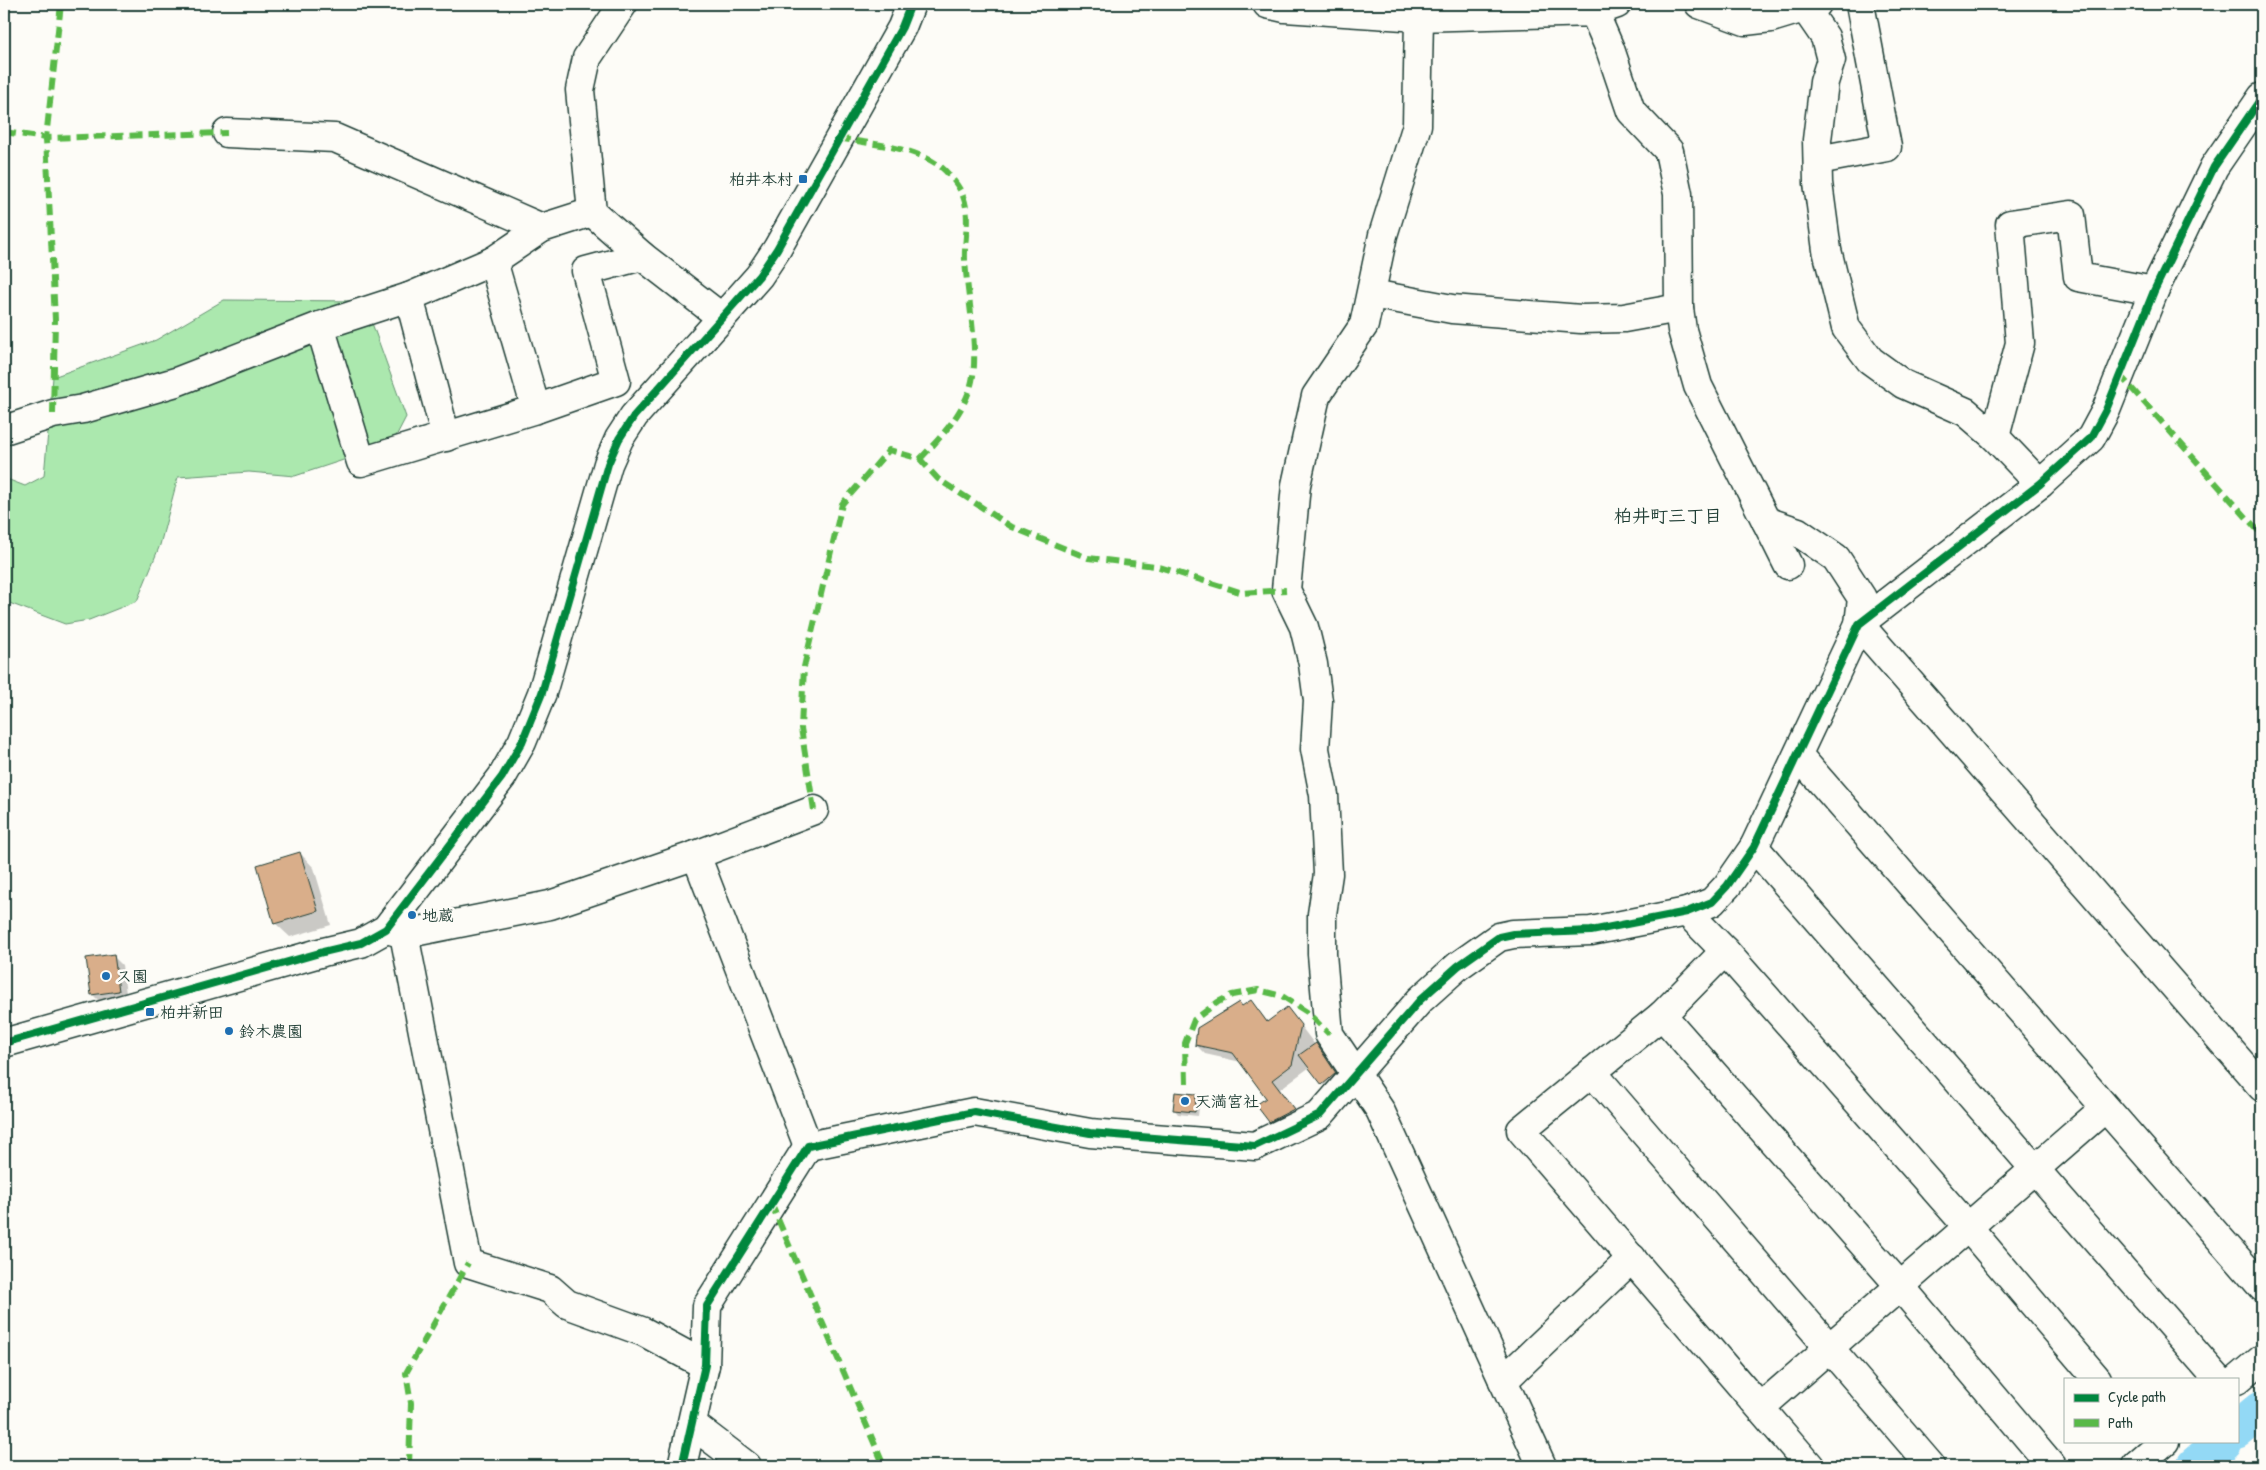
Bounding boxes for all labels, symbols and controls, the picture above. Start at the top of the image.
place label: 柏井本村 [729,168,793,190]
marker: 柏井本村 [797,173,809,185]
district label: 柏井町三丁目 [1614,503,1722,528]
place label: 地蔵 [422,904,454,926]
marker: 地蔵 [406,909,418,921]
place label: ス園 [116,965,148,987]
marker: ス園 [100,970,112,982]
place label: 柏井新田 [160,1001,224,1023]
marker: 柏井新田 [144,1006,156,1018]
place label: 鈴木農園 [239,1020,303,1042]
marker: 鈴木農園 [223,1025,235,1037]
place label: 天満宮社 [1195,1090,1259,1112]
marker: 天満宮社 [1179,1095,1191,1107]
legend [2064,1378,2238,1442]
text: Cycle path [2108,1386,2166,1407]
text: Path [2108,1412,2133,1433]

